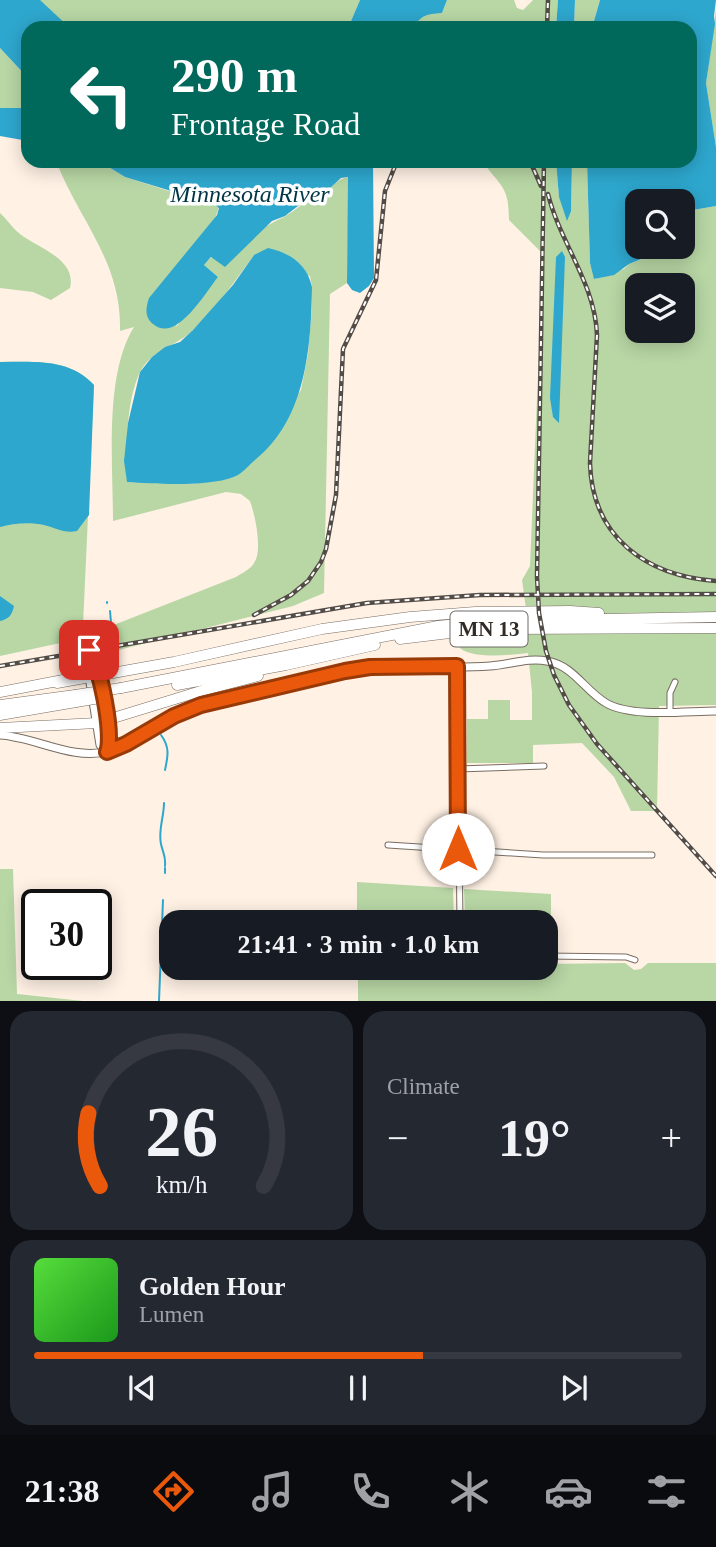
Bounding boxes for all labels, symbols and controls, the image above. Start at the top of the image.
text: 290 m [171,48,298,103]
icon: left [56,49,147,140]
text: Frontage Road [171,106,360,142]
water label: Minnesota River [169,181,330,207]
map controls [625,189,695,343]
button: search [625,189,695,259]
button: layers [625,273,695,343]
road number: MN 13 [450,612,528,646]
pin [59,620,119,680]
icon: arrive [70,631,108,669]
position arrow [421,812,495,886]
speed limit sign: 30 [21,889,112,980]
text: 21:41 · 3 min · 1.0 km [238,930,479,959]
text: Climate [387,1074,460,1099]
text: 26 [145,1092,218,1173]
text: 19° [498,1110,571,1167]
text: − [387,1117,408,1159]
text: + [661,1117,682,1159]
text: km/h [156,1171,208,1198]
text: Golden Hour [139,1272,286,1301]
text: Lumen [139,1302,204,1327]
icon: previous [123,1369,161,1407]
icon: pause [339,1369,377,1407]
icon: next [555,1369,593,1407]
icon: directions [149,1467,198,1516]
icon: music [248,1467,297,1516]
icon: phone [346,1467,395,1516]
icon: climate [445,1467,494,1516]
icon: car [544,1467,593,1516]
icon: filters [642,1467,691,1516]
text: 21:38 [25,1473,99,1509]

